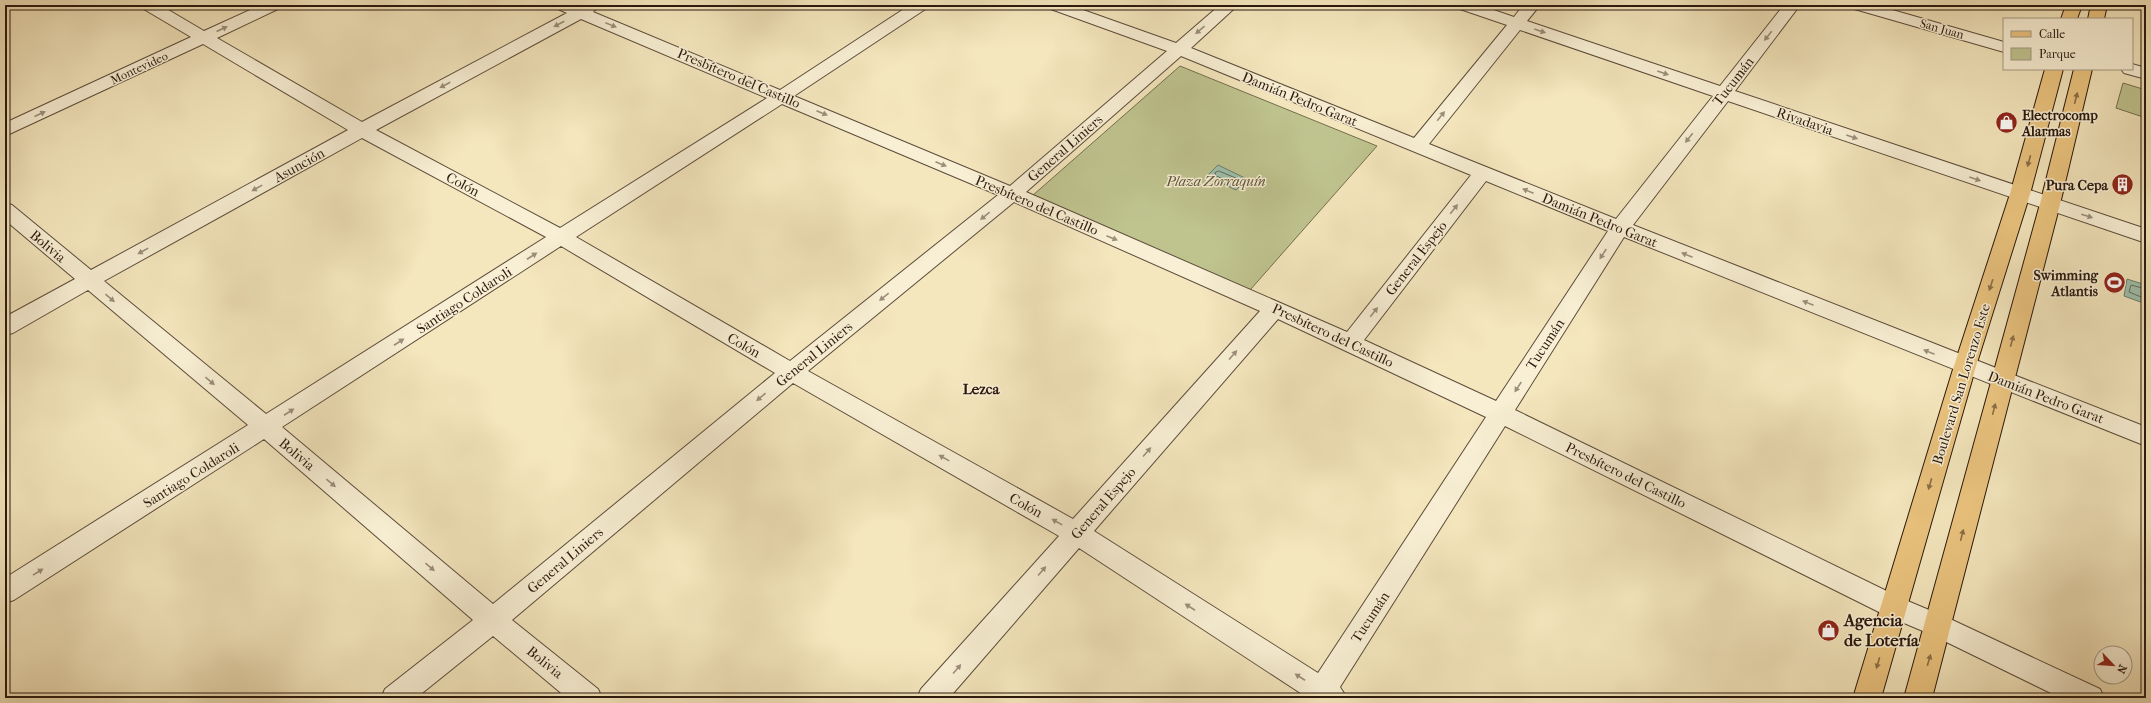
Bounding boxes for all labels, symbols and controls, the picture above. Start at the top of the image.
street label: San Juan [1918,16,1966,42]
legend [2003,18,2133,70]
one-way arrow [553,20,565,27]
one-way arrow [606,23,618,29]
one-way arrow [216,26,227,32]
one-way arrow [1195,26,1206,35]
text: Calle [2039,27,2065,41]
one-way arrow [1534,28,1546,34]
one-way arrow [1764,30,1773,41]
street label: Presbítero del Castillo [675,45,803,112]
text: Parque [2039,47,2076,61]
street label: Montevideo [108,49,170,87]
street label: Tucumán [1709,53,1758,109]
street label: Damián Pedro Garat [1240,69,1360,130]
one-way arrow [1657,70,1669,76]
one-way arrow [439,82,450,89]
one-way arrow [2073,92,2079,104]
street label: Rivadavia [1774,104,1836,139]
place label: Electrocomp Alarmas [2021,107,2098,140]
one-way arrow [816,110,827,116]
one-way arrow [1437,110,1446,121]
shop icon: Electrocomp Alarmas [1994,110,2020,136]
one-way arrow [35,111,46,117]
street label: General Liniers [1024,111,1106,186]
one-way arrow [1685,133,1693,144]
one-way arrow [1847,134,1859,140]
street label: Asunción [270,145,328,187]
one-way arrow [2026,155,2032,167]
one-way arrow [936,161,947,167]
street label: Colón [443,169,482,200]
street label: Presbítero del Castillo [973,172,1101,239]
building icon: Pura Cepa [2110,172,2136,198]
park label: Plaza Zorraquín [1165,173,1266,190]
one-way arrow [1970,176,1982,182]
place label: Pura Cepa [2046,177,2109,194]
one-way arrow [251,185,263,192]
one-way arrow [1522,188,1533,194]
street label: Damián Pedro Garat [1540,190,1660,251]
one-way arrow [1449,204,1458,215]
one-way arrow [980,211,991,220]
one-way arrow [2081,214,2093,220]
street label: General Espejo [1382,218,1451,299]
street label: Bolivia [26,227,69,267]
one-way arrow [1107,235,1119,241]
one-way arrow [137,248,149,254]
one-way arrow [1599,249,1607,259]
one-way arrow [1681,252,1693,258]
one-way arrow [526,253,538,260]
street label: Santiago Coldaroli [414,263,515,338]
place label: Swimming Atlantis [2033,267,2099,300]
sports icon: Swimming Atlantis [2101,270,2127,296]
one-way arrow [1988,279,1994,291]
one-way arrow [879,293,890,302]
one-way arrow [104,294,115,303]
street label: Presbítero del Castillo [1269,300,1396,371]
one-way arrow [1802,300,1814,306]
street label: Boulevard San Lorenzo Este [1929,301,1994,467]
one-way arrow [1369,307,1378,318]
street label: Tucumán [1523,316,1568,373]
street label: General Liniers [772,318,856,391]
street label: Colón [724,329,763,362]
one-way arrow [2009,335,2015,347]
one-way arrow [393,338,405,345]
one-way arrow [1922,348,1934,354]
one-way arrow [1228,350,1238,360]
street label: Damián Pedro Garat [1985,367,2106,427]
one-way arrow [204,377,215,386]
district label: Lezca [963,380,1000,398]
one-way arrow [1514,382,1522,392]
one-way arrow [756,393,767,402]
one-way arrow [1991,403,1997,415]
one-way arrow [284,408,295,416]
street label: Bolivia [275,435,318,475]
street label: Santiago Coldaroli [140,439,242,512]
street label: Presbítero del Castillo [1563,439,1689,512]
one-way arrow [1142,448,1151,457]
one-way arrow [938,455,950,462]
street label: General Espejo [1067,464,1139,543]
one-way arrow [326,478,336,487]
one-way arrow [1927,478,1933,490]
street label: Colón [1006,489,1045,521]
one-way arrow [1051,519,1063,526]
street label: General Liniers [524,524,607,597]
one-way arrow [1959,528,1965,540]
one-way arrow [425,562,435,571]
one-way arrow [1038,566,1047,576]
one-way arrow [32,568,44,575]
street label: Tucumán [1348,589,1393,646]
one-way arrow [1185,603,1196,611]
place label: Agencia de Lotería [1843,610,1920,650]
shop icon: Agencia de Lotería [1815,617,1841,643]
street label: Bolivia [523,643,567,682]
north arrow [2093,645,2133,685]
one-way arrow [1926,654,1932,666]
one-way arrow [1875,657,1881,669]
text: N [2114,662,2129,676]
one-way arrow [952,663,961,674]
one-way arrow [1295,673,1305,681]

